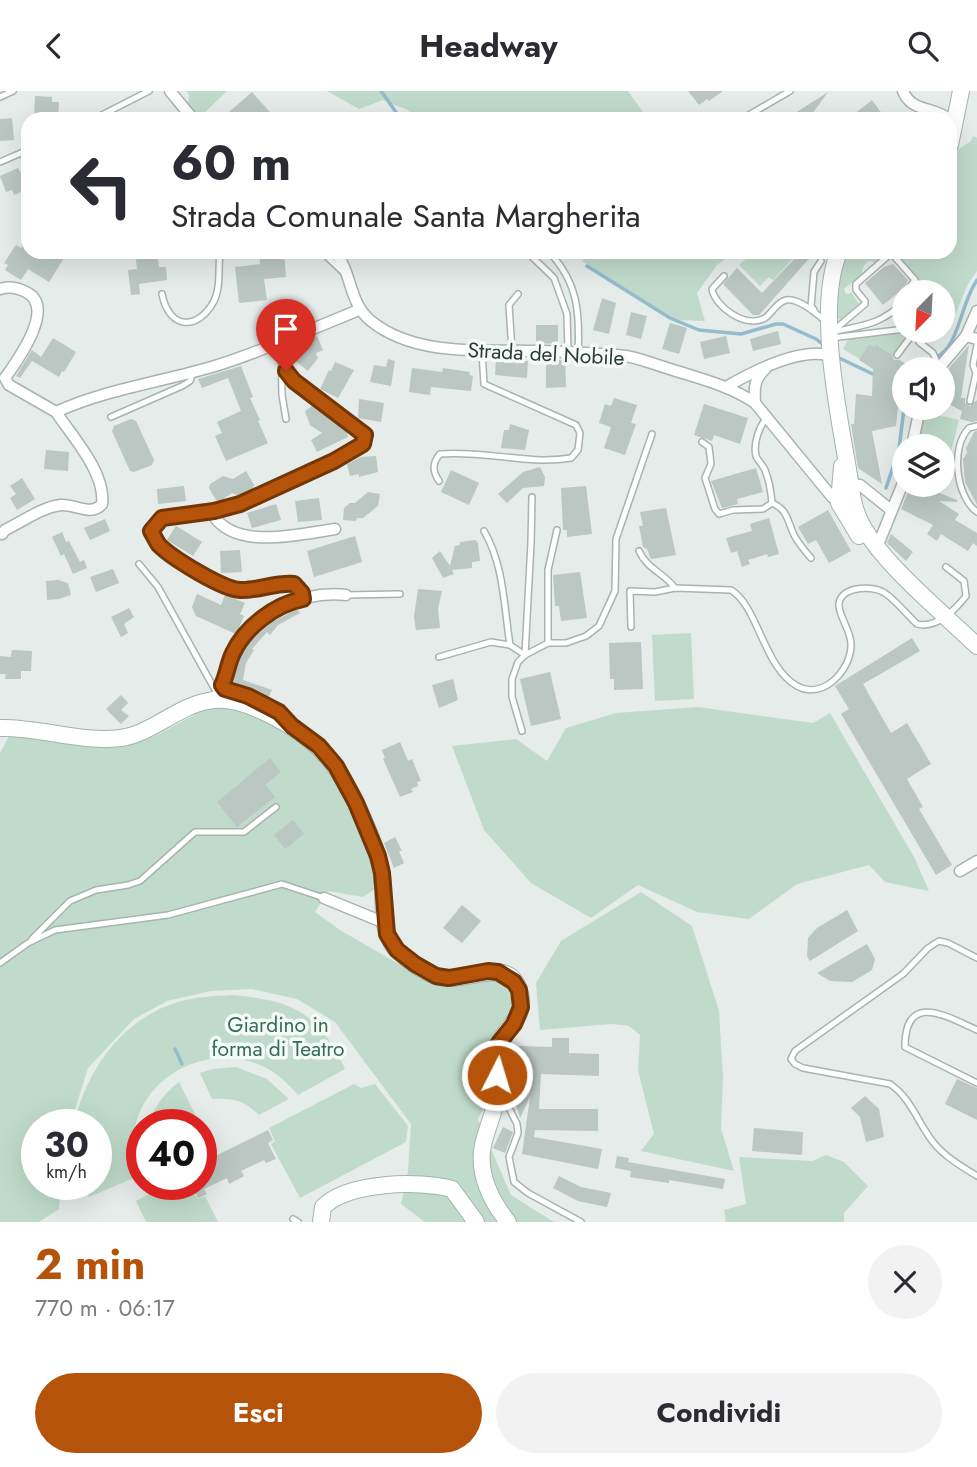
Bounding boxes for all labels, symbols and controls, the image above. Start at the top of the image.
text: Headway [419,23,558,69]
icon: back [35,27,73,65]
icon: search [904,27,942,65]
text: 60 m [171,128,291,198]
icon: left [56,140,147,231]
text: Strada Comunale Santa Margherita [171,193,641,239]
north arrow [892,280,956,343]
map controls [892,280,955,497]
pin [256,299,316,371]
icon: arrive [267,310,305,348]
street label: Strada del Nobile [467,335,625,373]
button: sound [892,357,955,420]
button: layers [892,434,955,497]
park label: Giardino in forma di Teatro [211,1010,345,1064]
position arrow [460,1038,534,1112]
speed limit sign: 40 [126,1109,217,1200]
text: 30 [44,1120,89,1170]
text: km/h [46,1159,87,1185]
text: 2 min [35,1234,145,1295]
button: close [868,1245,942,1319]
text: 770 m · 06:17 [35,1291,175,1325]
button: Esci [35,1373,482,1453]
button: Condividi [496,1373,942,1453]

